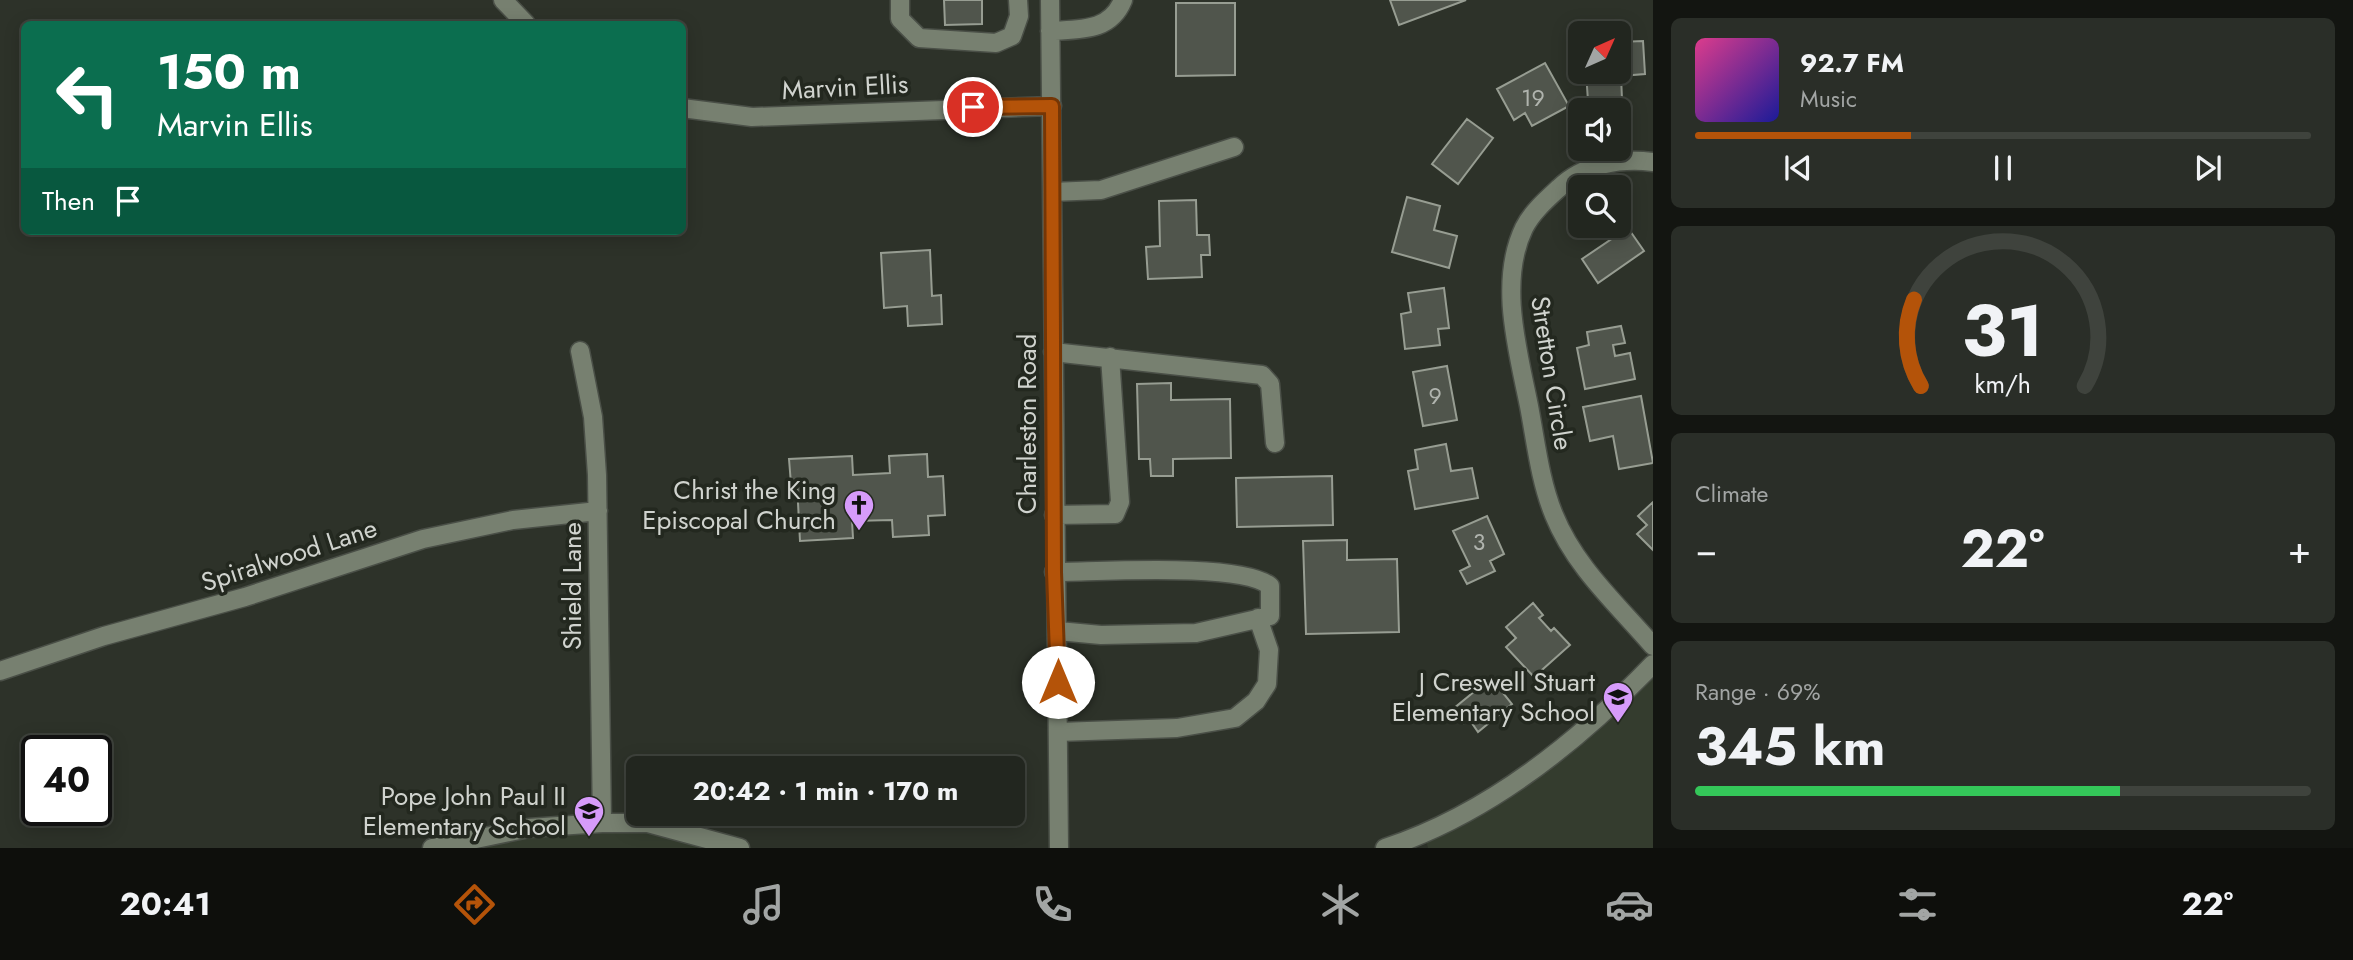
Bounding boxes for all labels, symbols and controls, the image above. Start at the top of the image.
north arrow [1568,21,1631,84]
map controls [1568,21,1631,238]
text: 150 m [157,37,301,107]
text: 92.7 FM [1800,44,1904,82]
icon: left [42,49,133,140]
street label: Marvin Ellis [781,65,909,109]
pin [943,77,1003,137]
house number: 19 [1521,81,1545,115]
text: Music [1800,82,1857,116]
icon: arrive [954,88,992,126]
button: sound [1568,98,1631,161]
text: Marvin Ellis [157,102,313,148]
icon: previous [1779,149,1817,187]
icon: pause [1984,149,2022,187]
icon: next [2189,149,2227,187]
button: search [1568,175,1631,238]
text: Then [42,182,95,220]
icon: arrive [109,182,147,220]
text: 31 [1962,279,2044,384]
street label: Stretton Circle [1521,293,1583,453]
street label: Charleston Road [1008,334,1046,514]
text: km/h [1975,366,2031,402]
house number: 9 [1428,379,1442,413]
place label: Christ the King Episcopal Church [642,471,836,539]
text: Climate [1695,477,1768,511]
church icon: Christ the King Episcopal Church [842,488,876,532]
street label: Spiralwood Lane [196,509,382,601]
text: 22° [1961,511,2044,587]
street label: Shield Lane [553,522,591,650]
text: − [1695,522,1717,577]
text: + [2288,522,2311,577]
house number: 3 [1473,525,1485,559]
position arrow [1021,645,1095,719]
place label: J Creswell Stuart Elementary School [1392,663,1596,731]
text: Range · 69% [1695,675,1820,709]
school or university icon: J Creswell Stuart Elementary School [1601,680,1635,724]
text: 345 km [1695,709,1885,785]
speed limit sign: 40 [21,735,112,826]
text: 20:42 · 1 min · 170 m [693,772,958,810]
place label: Pope John Paul II Elementary School [363,777,566,845]
school or university icon: Pope John Paul II Elementary School [572,794,606,838]
icon: directions [450,880,499,929]
icon: music [739,880,788,929]
icon: phone [1028,880,1077,929]
icon: climate [1316,880,1365,929]
icon: car [1605,880,1654,929]
icon: filters [1893,880,1942,929]
text: 20:41 [120,881,211,927]
text: 22° [2182,881,2233,927]

